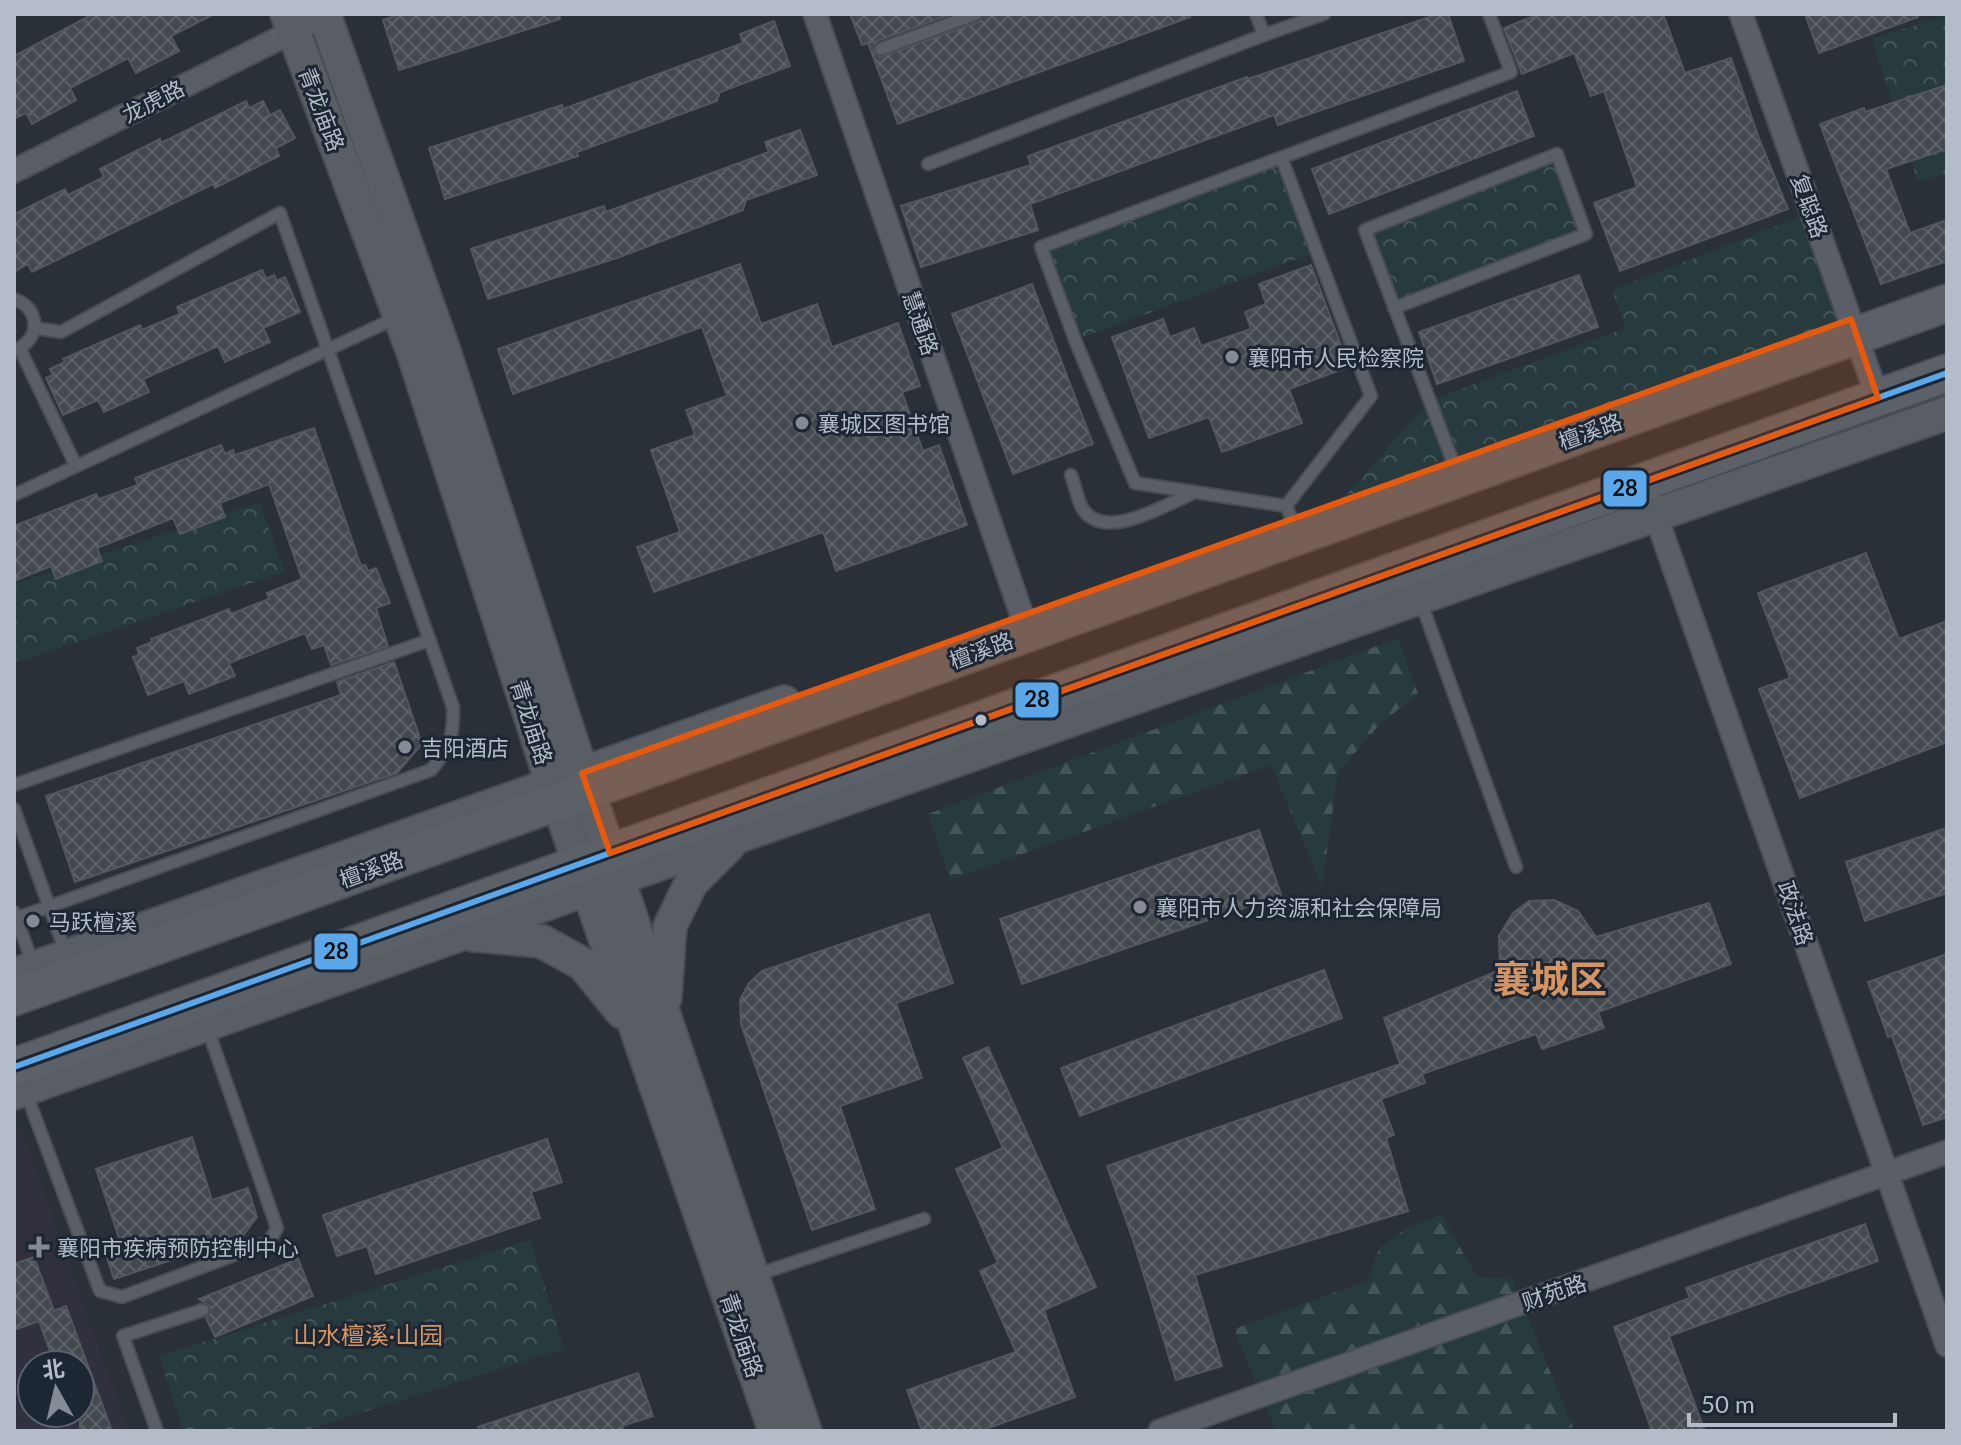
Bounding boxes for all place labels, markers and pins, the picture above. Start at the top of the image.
place label: 襄阳市人民检察院 [1248,344,1424,371]
marker: 襄阳市人民检察院 [1223,348,1241,366]
place label: 襄城区图书馆 [818,410,950,437]
marker: 襄城区图书馆 [793,414,811,432]
unlabelled marker [973,712,989,728]
place label: 吉阳酒店 [421,734,509,761]
marker: 吉阳酒店 [396,738,414,756]
place label: 襄阳市人力资源和社会保障局 [1156,894,1442,921]
marker: 襄阳市人力资源和社会保障局 [1131,898,1149,916]
place label: 马跃檀溪 [49,908,137,935]
marker: 马跃檀溪 [24,912,42,930]
place label: 襄阳市疾病预防控制中心 [57,1234,299,1261]
marker: 襄阳市疾病预防控制中心 [28,1236,50,1258]

